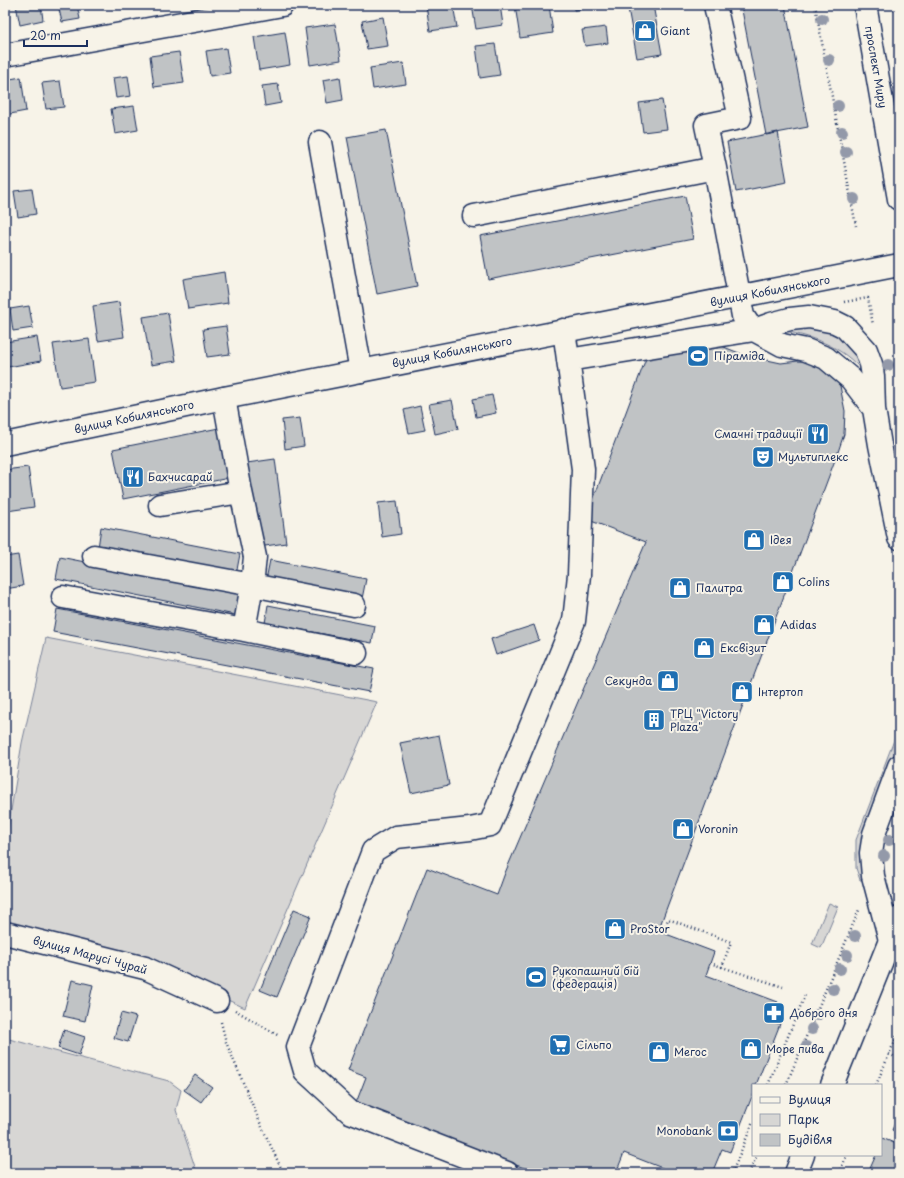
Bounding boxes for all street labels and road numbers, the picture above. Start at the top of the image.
street label: проспект Миру [861,24,892,109]
street label: вулиця Кобилянського [708,271,831,310]
street label: вулиця Кобилянського [390,332,513,371]
street label: вулиця Кобилянського [72,396,195,438]
street label: вулиця Марусі Чурай [31,931,149,978]

